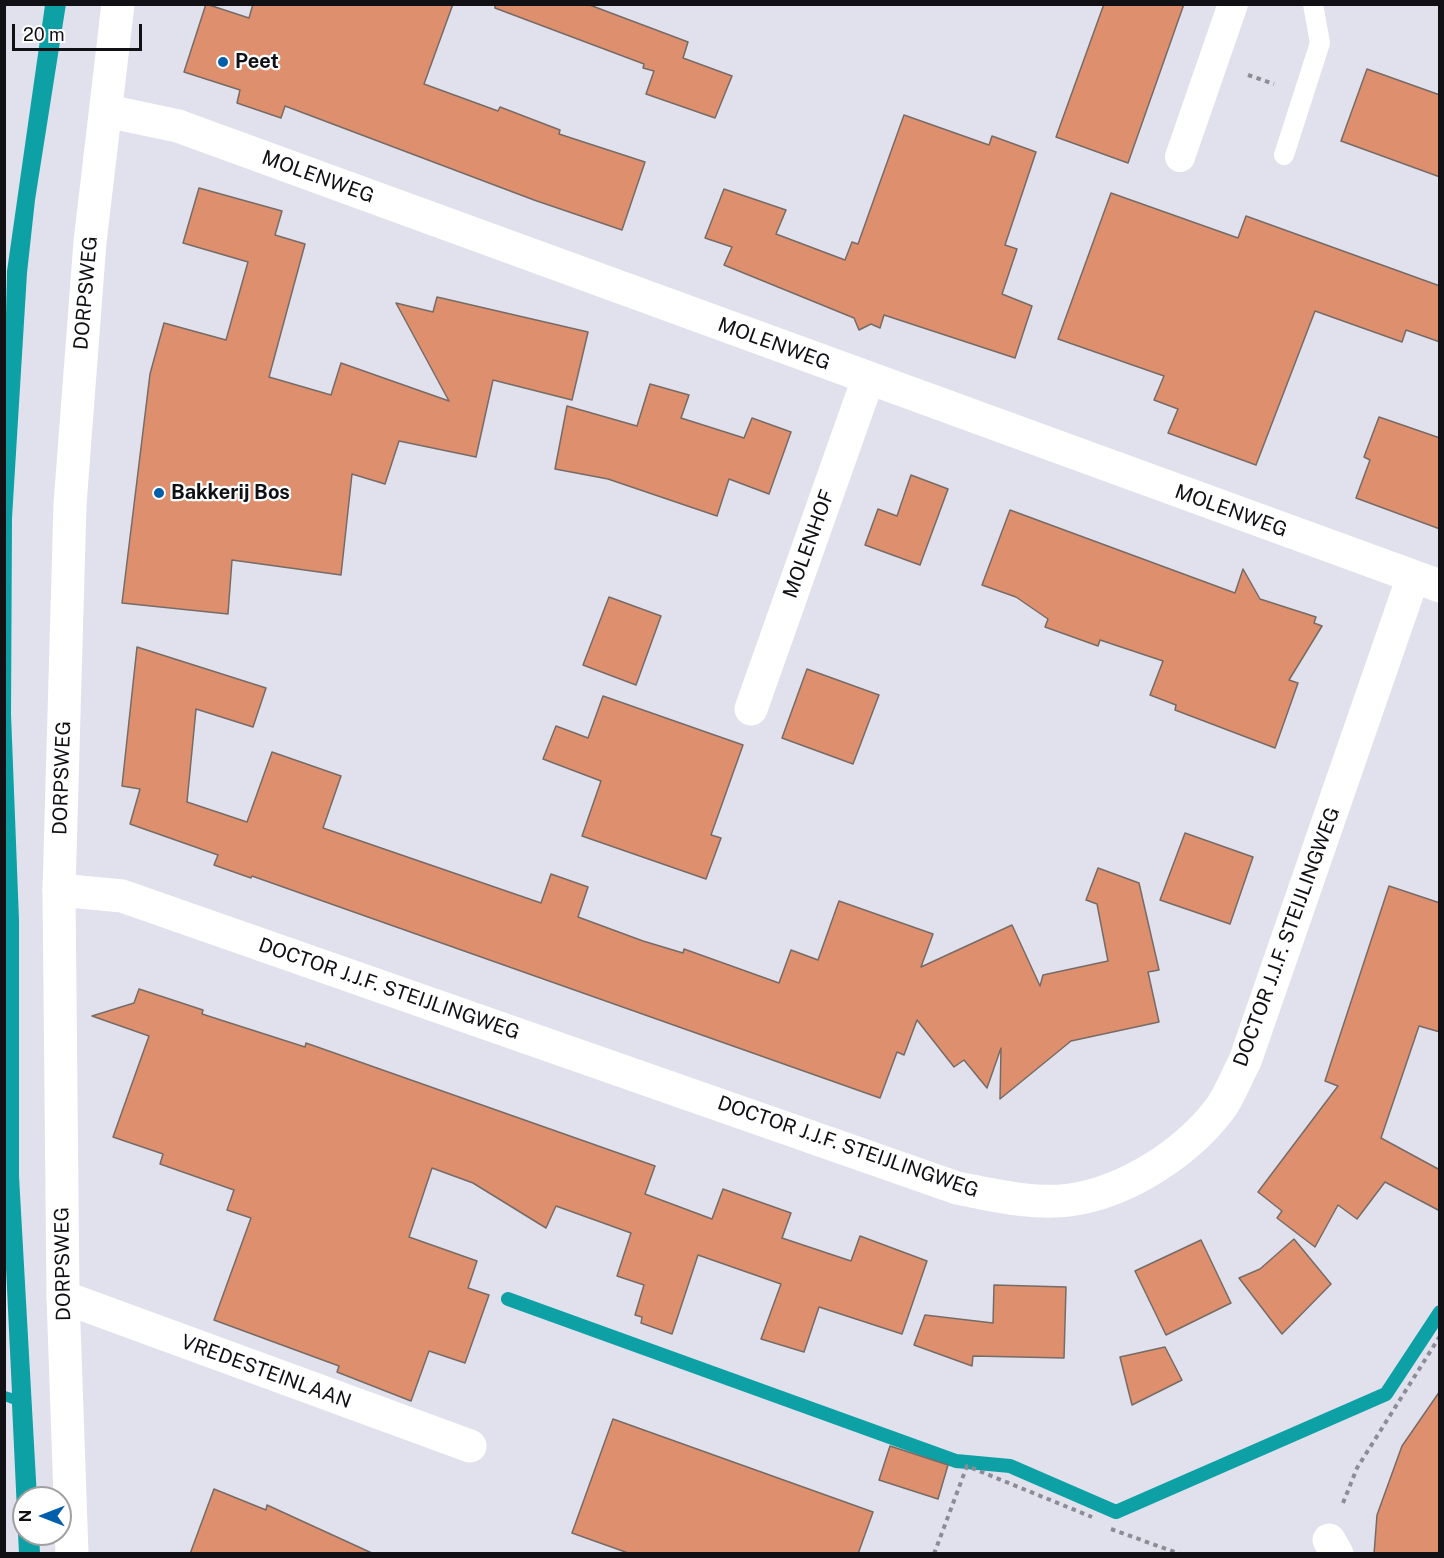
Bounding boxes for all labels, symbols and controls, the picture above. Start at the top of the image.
scale bar [15,12,146,50]
text: 20 m [23,24,65,45]
place label: Peet [235,50,279,74]
marker: Peet [216,55,230,69]
street label: MOLENWEG [259,146,377,208]
street label: DORPSWEG [69,235,103,351]
street label: MOLENWEG [715,313,833,375]
street label: MOLENWEG [1172,480,1290,542]
place label: Bakkerij Bos [171,481,290,505]
marker: Bakkerij Bos [152,486,166,500]
street label: MOLENHOF [778,487,840,601]
street label: DORPSWEG [48,721,76,835]
street label: DOCTOR J.J.F. STEIJLINGWEG [1229,804,1345,1070]
street label: DOCTOR J.J.F. STEIJLINGWEG [255,933,523,1045]
street label: DOCTOR J.J.F. STEIJLINGWEG [714,1091,982,1203]
street label: DORPSWEG [50,1207,76,1321]
street label: VREDESTEINLAAN [178,1330,354,1414]
north arrow [12,1486,72,1546]
text: N [16,1510,35,1522]

